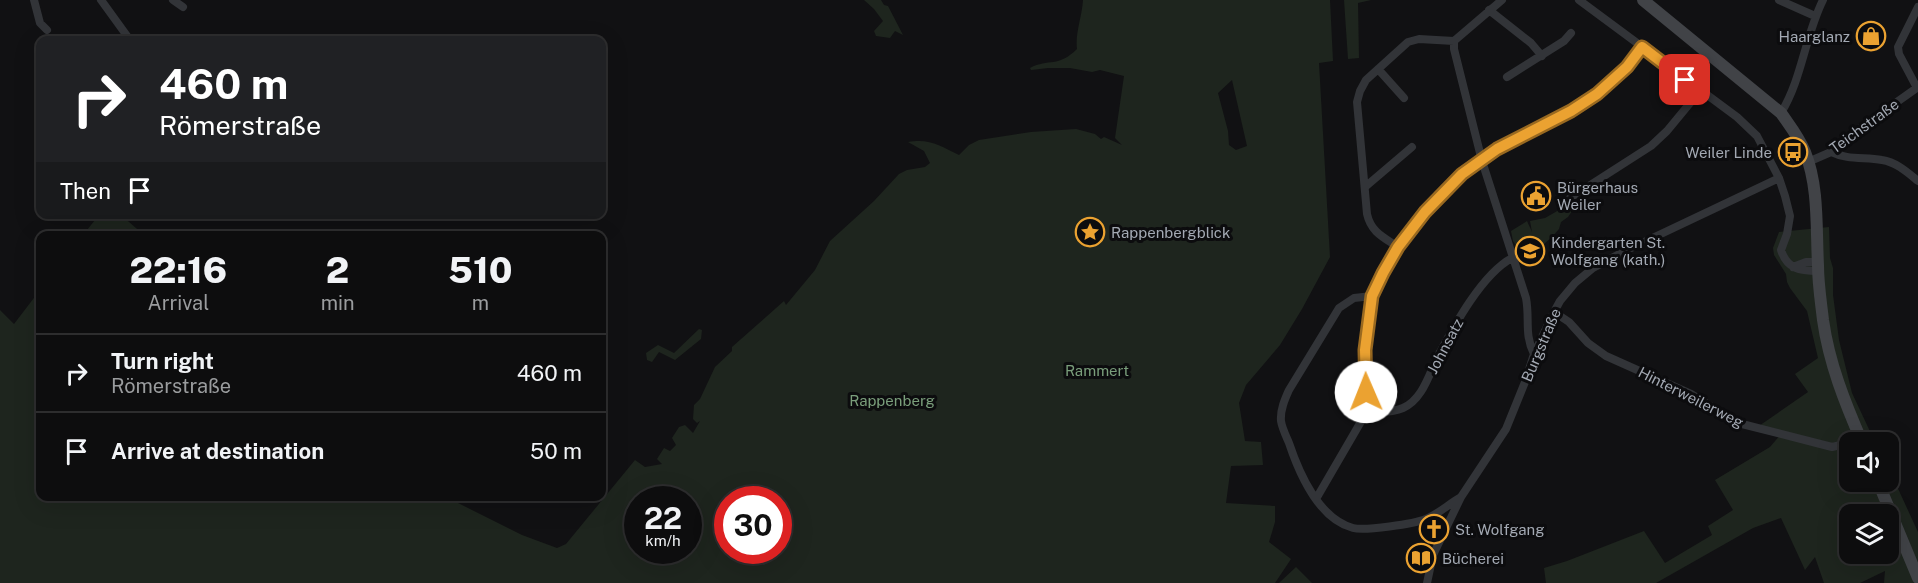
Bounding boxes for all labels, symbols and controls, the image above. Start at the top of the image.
shop icon: Haarglanz [1855,20,1887,52]
place label: Haarglanz [1778,28,1850,45]
pin [1659,54,1710,105]
text: 460 m [159,59,288,108]
icon: right [60,60,138,138]
icon: arrive [1668,63,1701,96]
street label: Teichstraße [1826,95,1902,157]
text: Römerstraße [159,109,321,141]
bus stop icon: Weiler Linde [1777,136,1809,168]
place label: Weiler Linde [1685,144,1772,161]
icon: arrive [123,174,156,207]
text: Then [60,178,111,204]
place label: Bürgerhaus Weiler [1557,179,1638,213]
public building icon: Bürgerhaus Weiler [1520,180,1552,212]
place icon: Rappenbergblick [1074,216,1106,248]
place label: Rappenbergblick [1111,224,1230,241]
place label: Kindergarten St. Wolfgang (kath.) [1551,234,1665,268]
school or university icon: Kindergarten St. Wolfgang (kath.) [1514,235,1546,267]
text: 22:16 [130,249,227,291]
text: 2 [326,249,349,291]
text: 510 [448,249,512,291]
text: Arrival [147,291,209,315]
text: min [321,291,355,315]
text: m [472,291,489,315]
street label: Burgstraße [1518,306,1564,384]
street label: Johnsatz [1423,315,1467,377]
text: Turn right [111,348,214,374]
icon: right [60,357,93,390]
text: 460 m [517,360,582,386]
position arrow [1334,360,1398,424]
park label: Rammert [1065,362,1129,379]
street label: Hinterweilerweg [1636,363,1746,431]
text: Römerstraße [111,374,231,398]
park label: Rappenberg [849,392,935,409]
map controls [1839,432,1899,564]
button: sound [1839,432,1899,492]
icon: arrive [60,435,93,468]
text: Arrive at destination [111,438,324,464]
text: 50 m [530,438,582,464]
speed limit sign: 30 [714,486,792,564]
text: 22 [644,500,682,536]
button: layers [1839,504,1899,564]
church icon: St. Wolfgang [1418,513,1450,545]
place label: St. Wolfgang [1455,521,1545,538]
text: km/h [645,532,681,549]
library icon: Bücherei [1405,542,1437,574]
place label: Bücherei [1442,550,1504,567]

